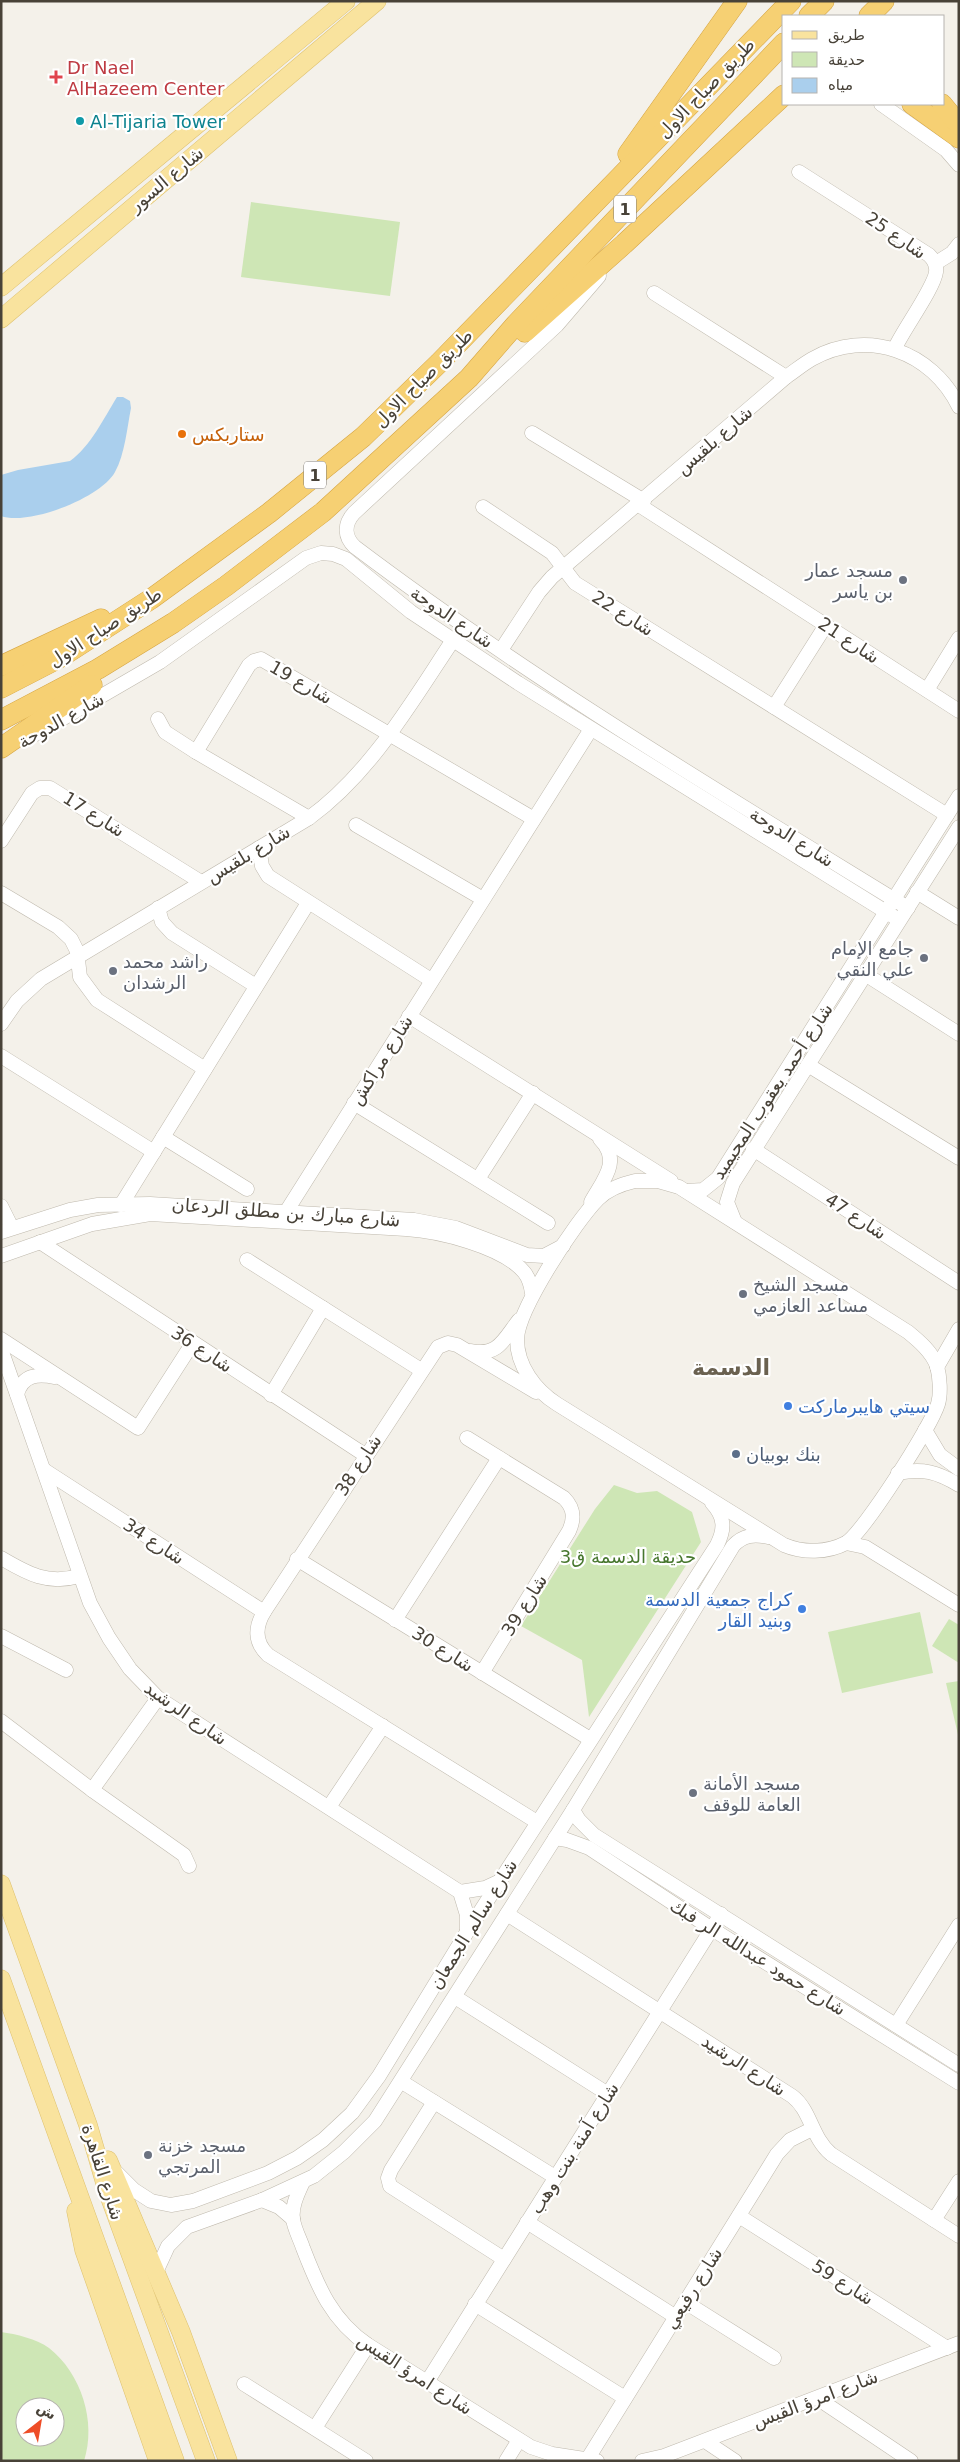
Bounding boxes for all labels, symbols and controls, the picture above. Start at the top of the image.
legend [782,15,945,105]
text: طريق [828,26,865,44]
street label: طريق صباح الاول [653,34,760,143]
text: حديقة [828,51,865,69]
place label: Dr Nael AlHazeem Center [67,57,225,99]
marker: Dr Nael AlHazeem Center [49,70,63,84]
text: مياه [828,76,853,94]
place label: Al-Tijaria Tower [90,111,226,132]
marker: Al-Tijaria Tower [74,115,86,127]
street label: شارع السور [124,142,208,217]
road number: 1 [614,195,636,222]
street label: شارع 25 [861,207,930,264]
street label: طريق صباح الاول [369,324,477,432]
street label: شارع بلقيس [672,401,757,480]
place label: ستاربكس [192,424,265,445]
marker: ستاربكس [176,428,188,440]
road number: 1 [304,462,326,488]
place label: مسجد عمار بن ياسر [804,560,893,603]
marker: مسجد عمار بن ياسر [897,574,909,586]
street label: شارع الدوحة [406,582,497,653]
street label: طريق صباح الاول [45,583,166,672]
street label: شارع 22 [588,586,658,641]
street label: شارع 21 [814,613,884,668]
street label: شارع 19 [266,656,336,709]
street label: شارع الدوحة [14,688,108,753]
street label: شارع 17 [59,787,129,842]
street label: شارع الدوحة [746,803,838,872]
street label: شارع بلقيس [202,821,294,888]
place label: جامع الإمام علي النقي [831,938,914,981]
place label: راشد محمد الرشدان [123,951,208,994]
marker: جامع الإمام علي النقي [918,952,930,964]
marker: راشد محمد الرشدان [107,965,119,977]
street label: شارع أحمد يعقوب المحيميد [706,999,838,1183]
street label: شارع مراكش [345,1011,418,1109]
street label: شارع 47 [821,1189,891,1244]
street label: شارع مبارك بن مطلق الردعان [171,1194,401,1231]
place label: مسجد الشيخ مساعد العازمي [753,1274,868,1317]
marker: مسجد الشيخ مساعد العازمي [737,1288,749,1300]
street label: شارع 36 [167,1322,237,1377]
district label: الدسمة [692,1355,770,1380]
place label: سيتي هايبرماركت [798,1396,930,1418]
marker: سيتي هايبرماركت [782,1400,794,1412]
street label: شارع 38 [331,1430,386,1500]
place label: بنك بوبيان [746,1444,821,1466]
marker: بنك بوبيان [730,1448,742,1460]
street label: شارع 34 [119,1514,189,1569]
park label: حديقة الدسمة ق3 [560,1546,696,1567]
street label: شارع 39 [497,1570,552,1640]
place label: كراج جمعية الدسمة وبنيد القار [645,1589,792,1632]
marker: كراج جمعية الدسمة وبنيد القار [796,1603,808,1615]
street label: شارع 30 [408,1622,478,1677]
street label: شارع الرشيد [140,1677,231,1750]
place label: مسجد الأمانة العامة للوقف [703,1773,801,1816]
marker: مسجد الأمانة العامة للوقف [687,1787,699,1799]
street label: شارع سالم الجمعان [425,1855,522,1993]
street label: شارع حمود عبدالله الر فبك [666,1894,850,2021]
street label: شارع الرشيد [697,2030,790,2101]
street label: شارع آمنة بنت وهب [524,2078,624,2218]
street label: شارع القاهرة [77,2121,128,2223]
place label: مسجد خزنة المرتجي [158,2135,246,2178]
marker: مسجد خزنة المرتجي [142,2149,154,2161]
street label: شارع رفيعي [660,2243,727,2333]
street label: شارع 59 [808,2255,878,2310]
street label: شارع امرؤ القيس [353,2329,476,2420]
street label: شارع امرؤ القيس [749,2365,881,2434]
north arrow [15,2397,65,2447]
text: ش [34,2399,59,2423]

